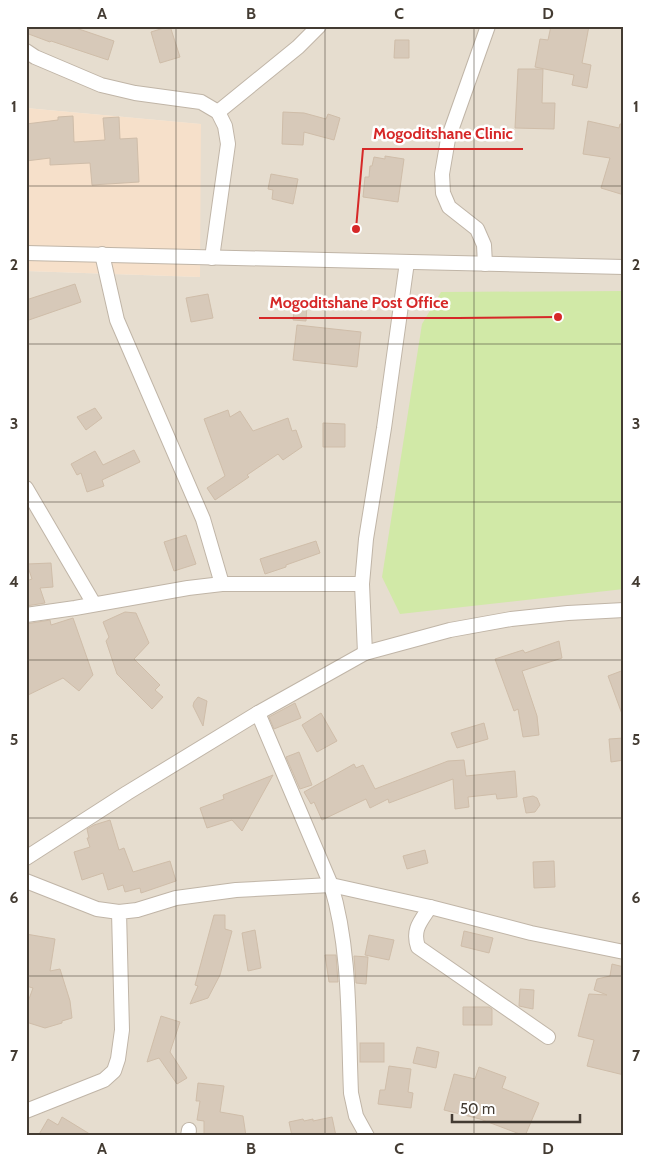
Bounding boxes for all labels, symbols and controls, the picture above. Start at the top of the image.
text: A [97,4,107,23]
text: B [246,4,256,23]
text: C [394,4,404,23]
text: D [542,4,554,23]
text: 1 [11,97,17,116]
text: 1 [633,97,639,116]
callout: Mogoditshane Clinic [363,118,523,149]
text: Mogoditshane Clinic [373,124,513,143]
text: 2 [10,255,18,274]
text: 2 [632,255,640,274]
callout: Mogoditshane Post Office [259,287,458,318]
text: Mogoditshane Post Office [270,293,448,312]
text: 3 [10,414,18,433]
text: 3 [632,414,640,433]
text: 4 [9,572,19,591]
text: 4 [631,572,641,591]
text: 5 [10,730,18,749]
text: 5 [632,730,640,749]
text: 6 [10,888,19,907]
text: 6 [632,888,641,907]
text: 7 [10,1046,19,1065]
text: 7 [632,1046,641,1065]
scale bar [452,1092,580,1124]
text: 50 m [460,1100,495,1118]
text: A [97,1139,107,1158]
text: B [246,1139,256,1158]
text: C [394,1139,404,1158]
text: D [542,1139,554,1158]

